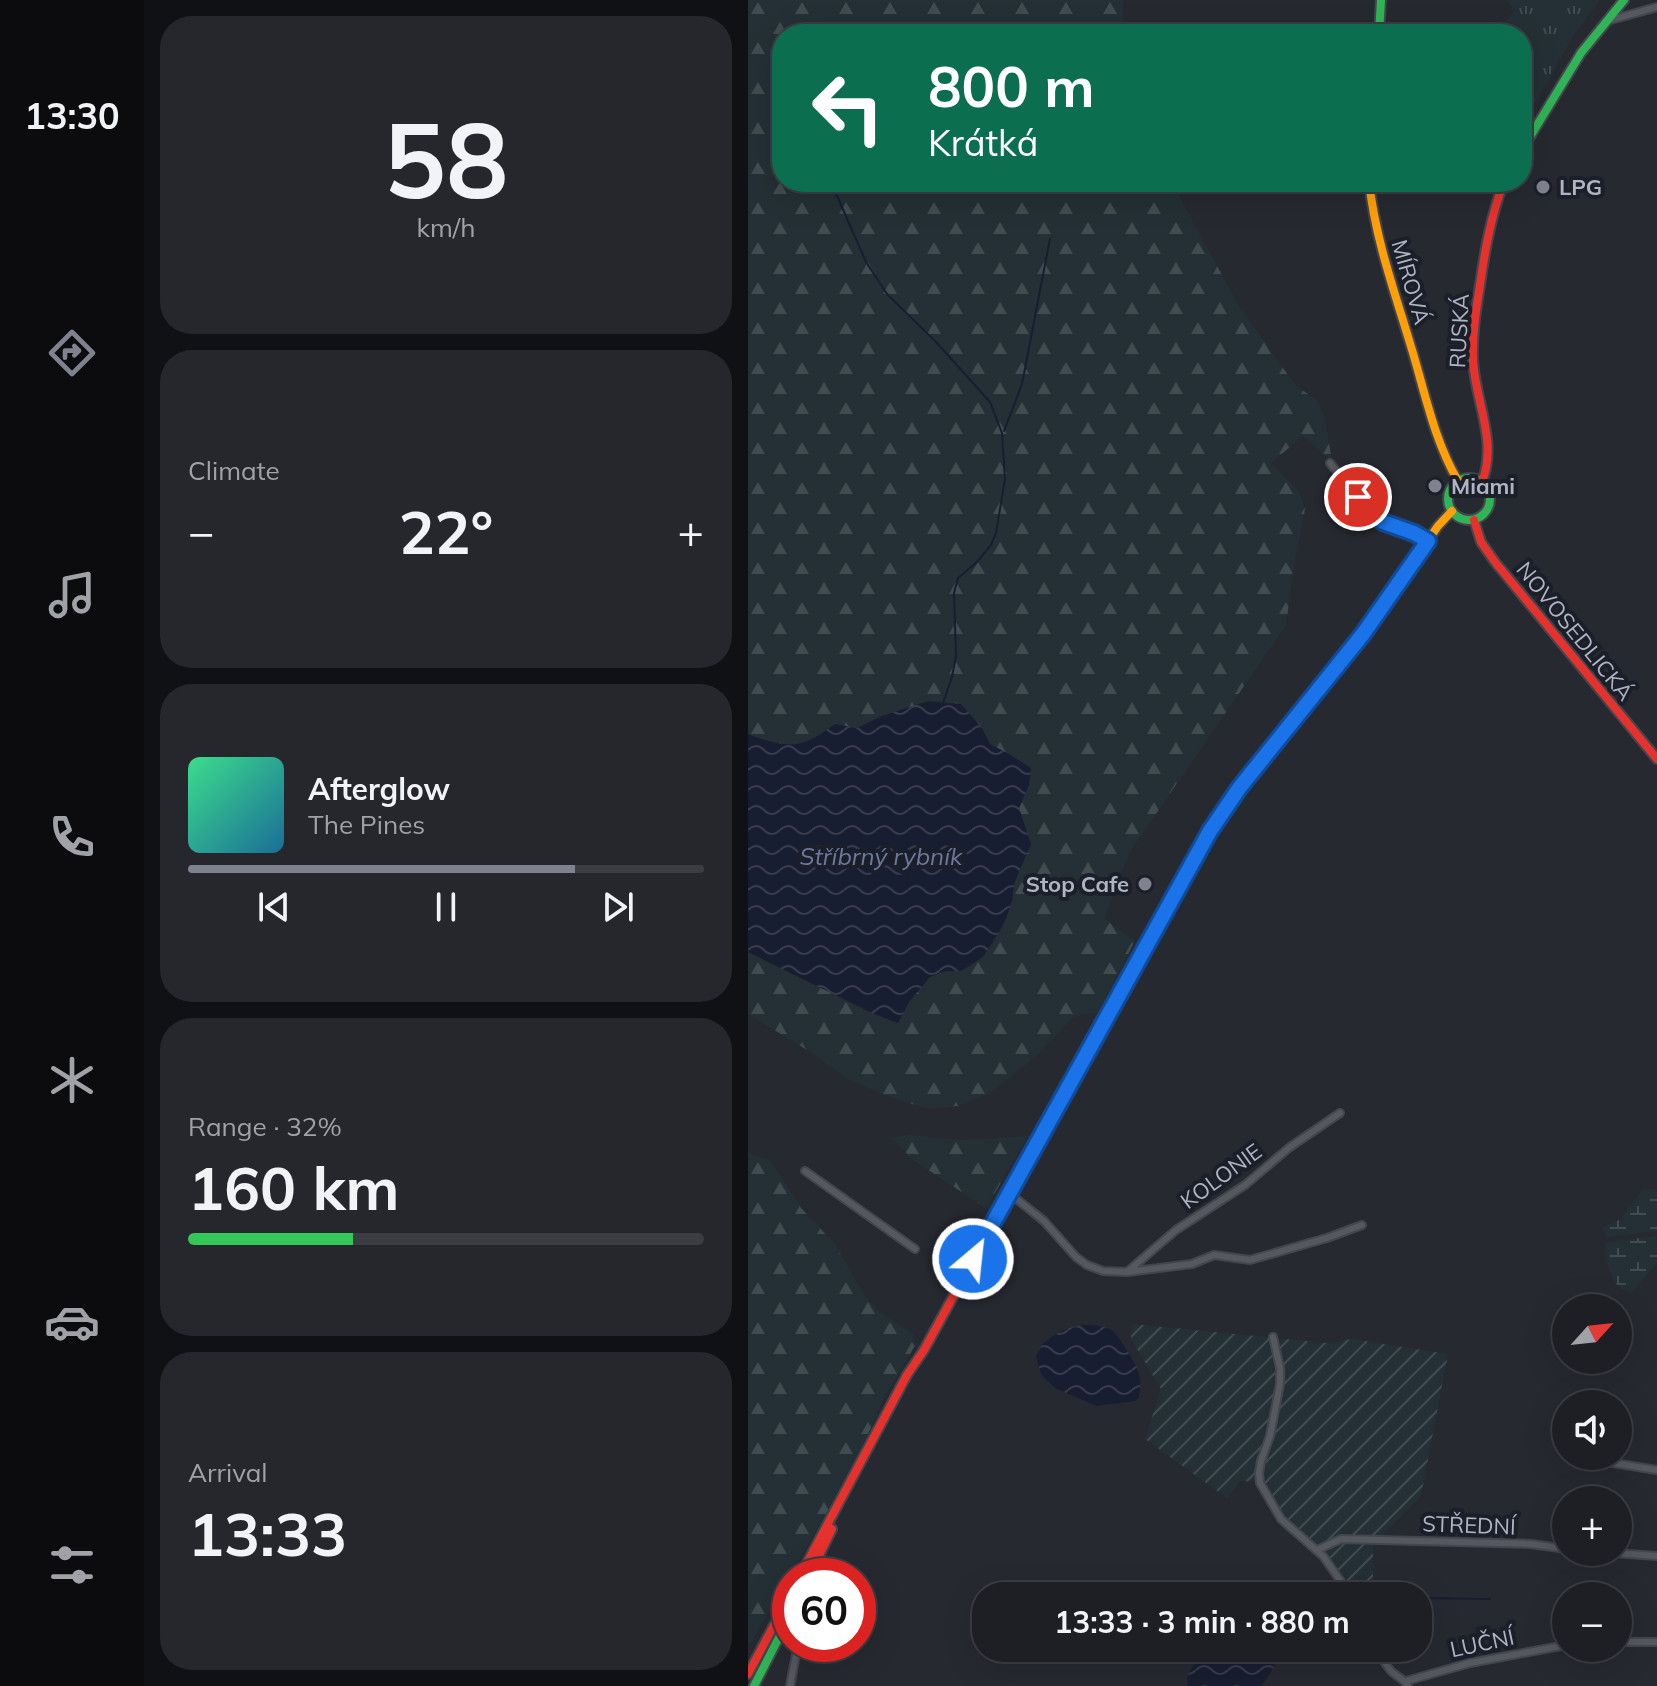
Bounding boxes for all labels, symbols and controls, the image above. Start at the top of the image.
text: 800 m [928,51,1095,121]
icon: left [796,56,900,160]
text: 13:30 [24,93,120,138]
text: 58 [384,93,508,224]
text: Krátká [928,120,1038,165]
place label: LPG [1559,173,1602,201]
marker: LPG [1534,178,1552,196]
text: km/h [417,211,475,244]
street label: MÍROVÁ [1386,236,1436,328]
street label: RUSKÁ [1443,293,1475,369]
icon: directions [44,325,100,381]
text: Climate [188,454,280,487]
pin [1324,463,1392,531]
place label: Miami [1451,472,1515,500]
icon: arrive [1336,475,1380,519]
marker: Miami [1426,477,1444,495]
text: 22° [399,494,493,569]
text: − [188,504,214,559]
text: + [678,504,704,559]
street label: NOVOSEDLICKÁ [1511,556,1639,706]
icon: music [44,567,100,623]
text: Afterglow [308,770,450,808]
text: The Pines [308,808,425,841]
icon: phone [44,809,100,865]
water label: Stříbrný rybník [800,841,963,871]
place label: Stop Cafe [1026,870,1129,898]
marker: Stop Cafe [1136,875,1154,893]
icon: previous [252,885,296,929]
icon: pause [424,885,468,929]
icon: next [596,885,640,929]
icon: climate [44,1052,100,1108]
text: Range · 32% [188,1110,342,1143]
street label: KOLONIE [1175,1137,1267,1215]
text: 160 km [188,1150,400,1225]
position arrow [931,1217,1015,1301]
icon: car [44,1294,100,1350]
north arrow [1552,1294,1632,1374]
map controls [1552,1294,1632,1662]
button: sound [1552,1390,1632,1470]
text: Arrival [188,1456,268,1489]
button: + [1552,1486,1632,1566]
text: 13:33 [188,1496,347,1571]
street label: STŘEDNÍ [1422,1509,1517,1541]
icon: filters [44,1537,100,1593]
speed limit sign: 60 [772,1558,876,1662]
button: − [1552,1582,1632,1662]
text: 13:33 · 3 min · 880 m [1054,1603,1350,1641]
street label: LUČNÍ [1447,1622,1518,1663]

